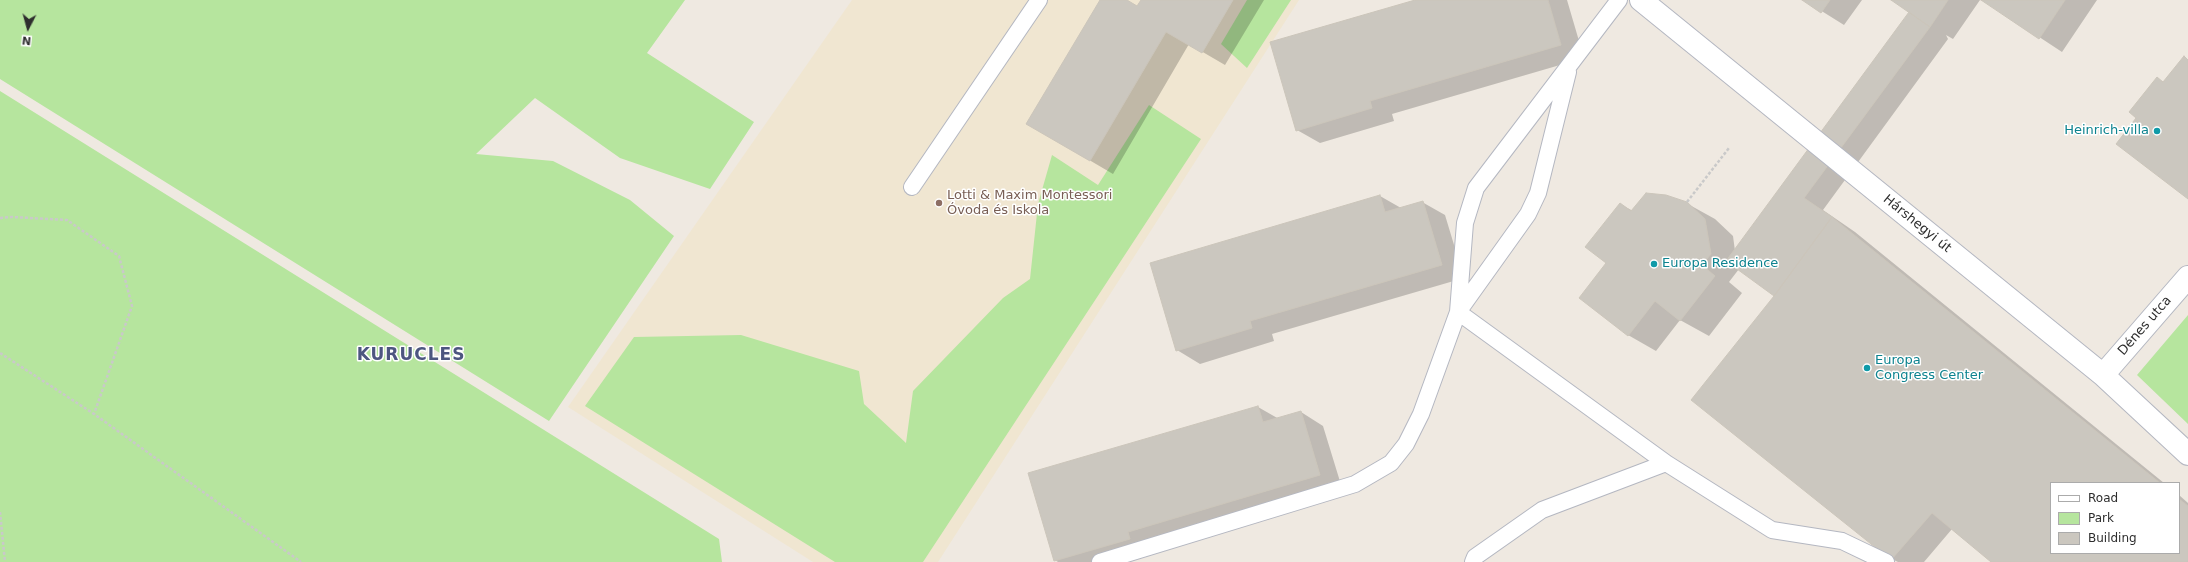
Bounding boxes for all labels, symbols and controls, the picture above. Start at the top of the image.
north arrow [8,8,48,48]
text: N [21,33,32,47]
place label: Heinrich-villa [2064,123,2149,139]
marker: Heinrich-villa [2152,126,2162,136]
place label: Lotti & Maxim Montessori Óvoda és Iskola [947,188,1112,219]
street label: Hárshegyi út [1880,192,1954,256]
marker: Lotti & Maxim Montessori Óvoda és Iskola [934,198,944,208]
place label: Europa Residence [1662,256,1778,272]
marker: Europa Residence [1649,259,1659,269]
street label: Dénes utca [2115,293,2175,359]
district label: KURUCLES [357,346,465,366]
place label: Europa Congress Center [1875,353,1983,384]
marker: Europa Congress Center [1862,363,1872,373]
legend [2050,482,2180,554]
text: Road [2088,491,2118,505]
text: Park [2088,511,2114,525]
text: Building [2088,531,2137,545]

